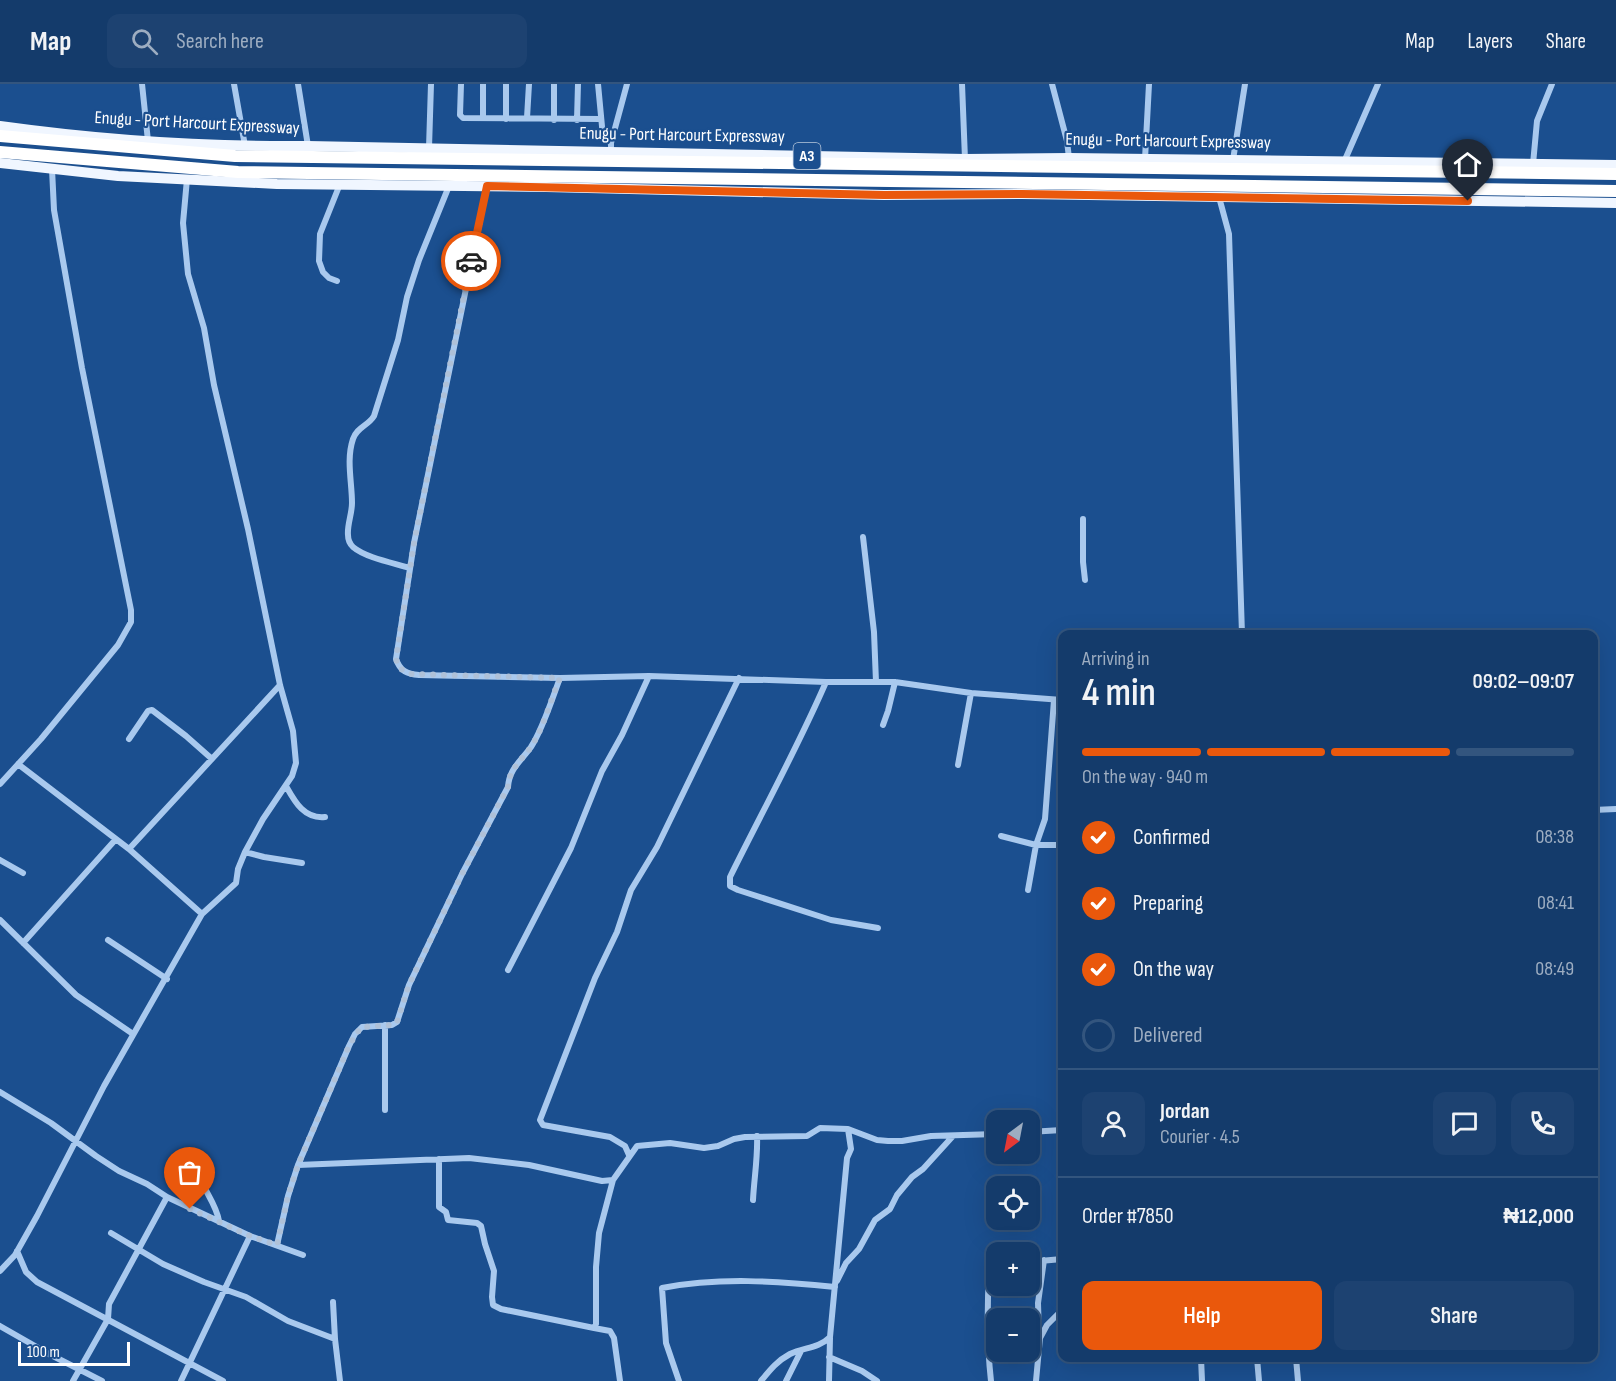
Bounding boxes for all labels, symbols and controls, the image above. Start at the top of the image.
search box [107,14,527,68]
text: Map [30,25,71,58]
icon: search [128,25,161,58]
text: Search here [176,28,264,55]
text: Map [1405,29,1434,54]
text: Layers [1467,29,1513,54]
text: Share [1546,29,1586,54]
street label: Enugu - Port Harcourt Expressway [94,107,300,139]
street label: Enugu - Port Harcourt Expressway [579,123,785,147]
street label: Enugu - Port Harcourt Expressway [1065,129,1271,153]
pin [1442,139,1493,201]
road number: A3 [794,143,820,169]
icon: home [1451,148,1484,181]
courier [441,231,501,291]
icon: car [455,245,488,278]
text: Arriving in [1082,647,1150,671]
text: 09:02–09:07 [1473,668,1574,695]
text: 4 min [1082,670,1156,717]
text: On the way · 940 m [1082,765,1208,789]
icon: check [1082,821,1115,854]
text: Confirmed [1133,824,1210,851]
text: 08:38 [1535,825,1574,849]
icon: check [1082,887,1115,920]
text: Preparing [1133,890,1203,917]
text: 08:41 [1537,891,1574,915]
icon: check [1082,953,1115,986]
text: On the way [1133,956,1214,983]
text: 08:49 [1535,957,1574,981]
text: Delivered [1133,1022,1202,1049]
button: person [1082,1092,1145,1155]
button: chat [1433,1092,1496,1155]
button: phone [1511,1092,1574,1155]
text: Jordan [1160,1098,1209,1125]
north arrow [986,1110,1040,1164]
map controls [986,1110,1040,1362]
text: Courier · 4.5 [1160,1125,1240,1149]
pin [164,1147,215,1209]
icon: bag [173,1156,206,1189]
button: locate [986,1176,1040,1230]
text: Order #7850 [1082,1203,1174,1230]
text: ₦12,000 [1503,1203,1574,1230]
button: + [986,1242,1040,1296]
button: Help [1082,1281,1322,1350]
button: Share [1334,1281,1574,1350]
button: − [986,1308,1040,1362]
scale bar [18,1339,130,1366]
text: 100 m [27,1343,60,1362]

